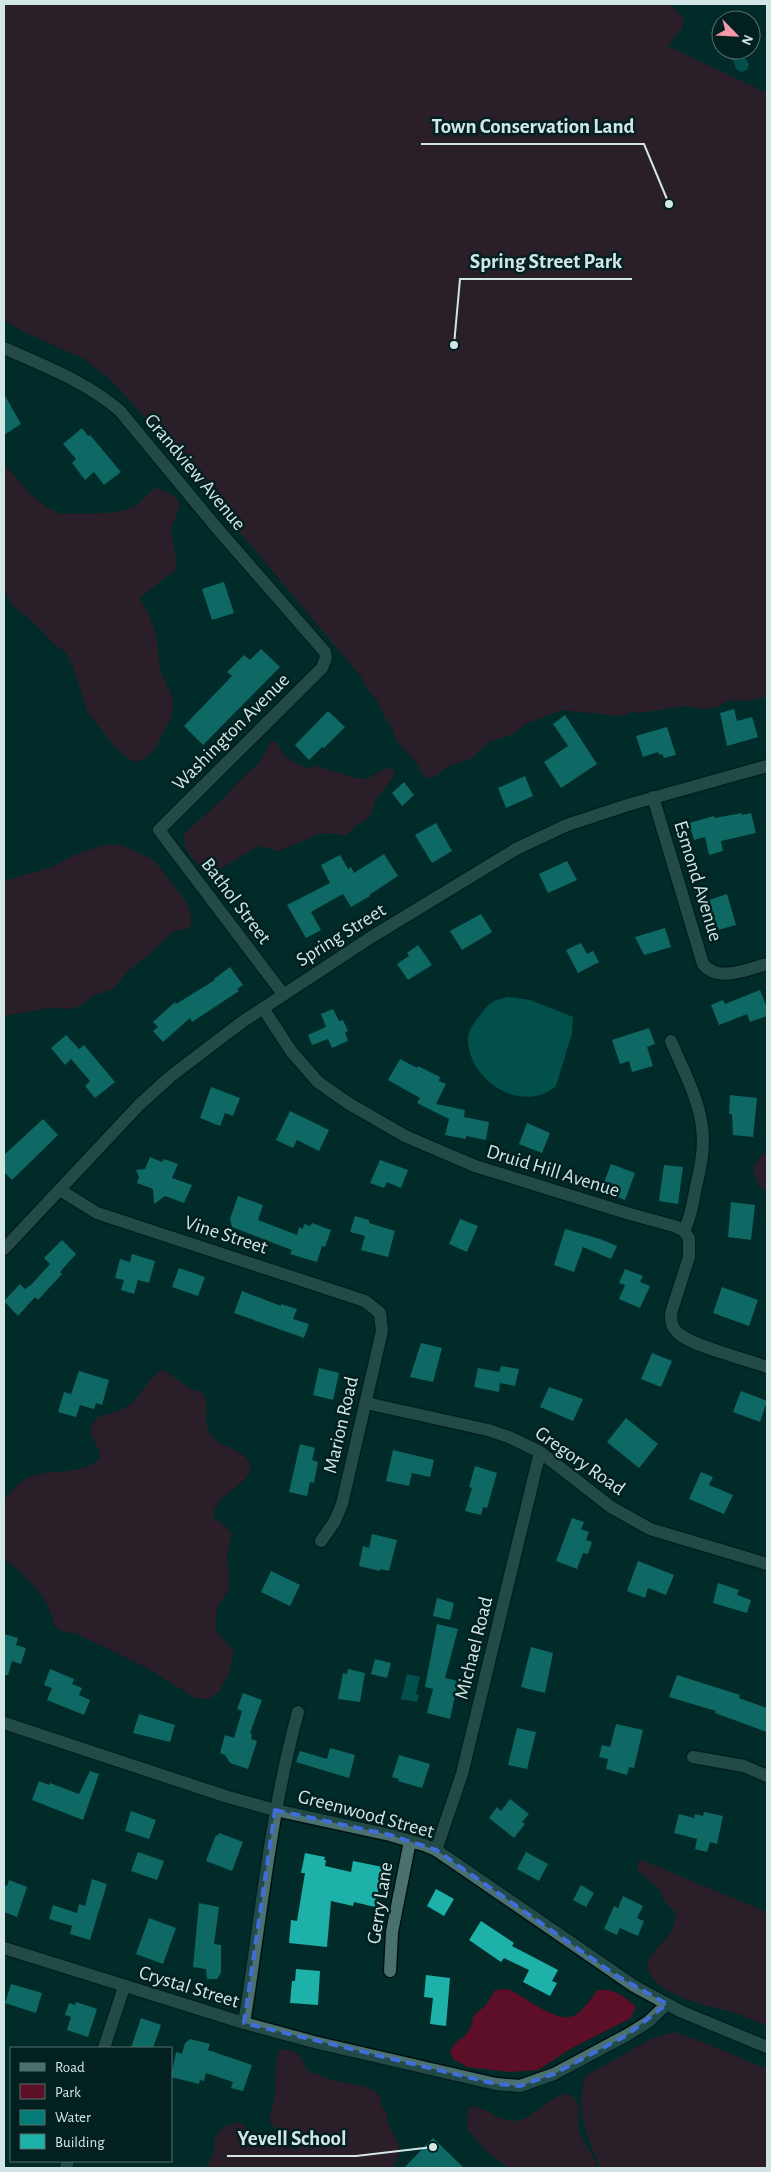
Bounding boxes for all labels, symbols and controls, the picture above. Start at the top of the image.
north arrow [711,10,761,60]
text: N [739,33,755,47]
callout: Town Conservation Land [421,108,644,144]
text: Town Conservation Land [431,116,635,137]
callout: Spring Street Park [460,243,632,279]
text: Spring Street Park [470,251,623,272]
street label: Grandview Avenue [141,410,249,534]
street label: Washington Avenue [169,670,293,794]
street label: Esmond Avenue [670,818,726,944]
street label: Bathol Street [197,854,275,948]
street label: Spring Street [293,899,390,970]
street label: Druid Hill Avenue [484,1141,622,1201]
street label: Vine Street [182,1212,271,1258]
street label: Marion Road [320,1375,362,1475]
street label: Gregory Road [531,1423,629,1499]
street label: Michael Road [452,1595,496,1701]
street label: Greenwood Street [296,1786,437,1842]
street label: Gerry Lane [364,1861,396,1945]
street label: Crystal Street [137,1962,242,2012]
legend [10,2047,172,2162]
text: Road [55,2060,85,2075]
text: Park [55,2085,81,2100]
text: Water [55,2110,91,2125]
callout: Yevell School [227,2120,356,2156]
text: Yevell School [238,2128,346,2149]
text: Building [55,2135,105,2150]

